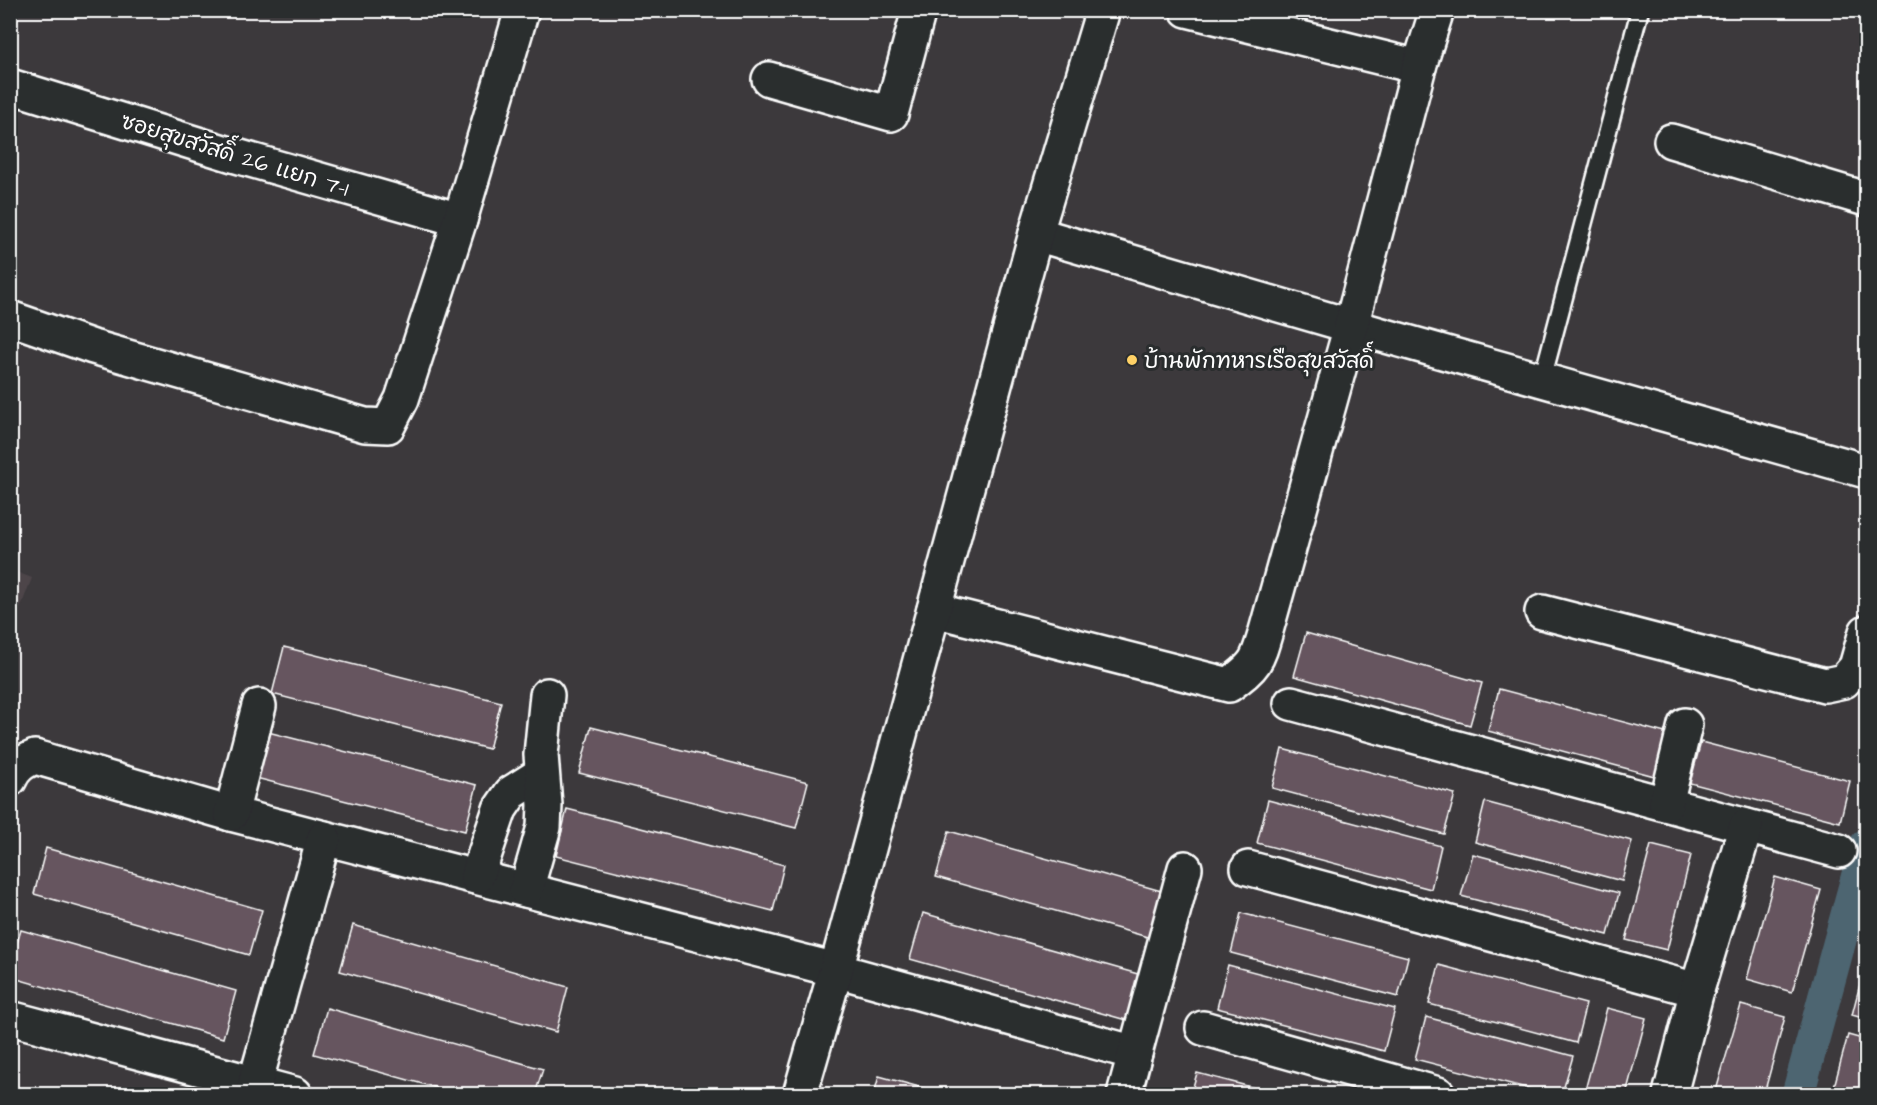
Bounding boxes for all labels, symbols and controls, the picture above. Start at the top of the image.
street label: ซอยสุขสวัสดิ์ 26 แยก 7-1 [117,101,354,205]
place label: บ้านพักทหารเรือสุขสวัสดิ์ [1144,341,1374,377]
marker: บ้านพักทหารเรือสุขสวัสดิ์ [1125,353,1139,367]

